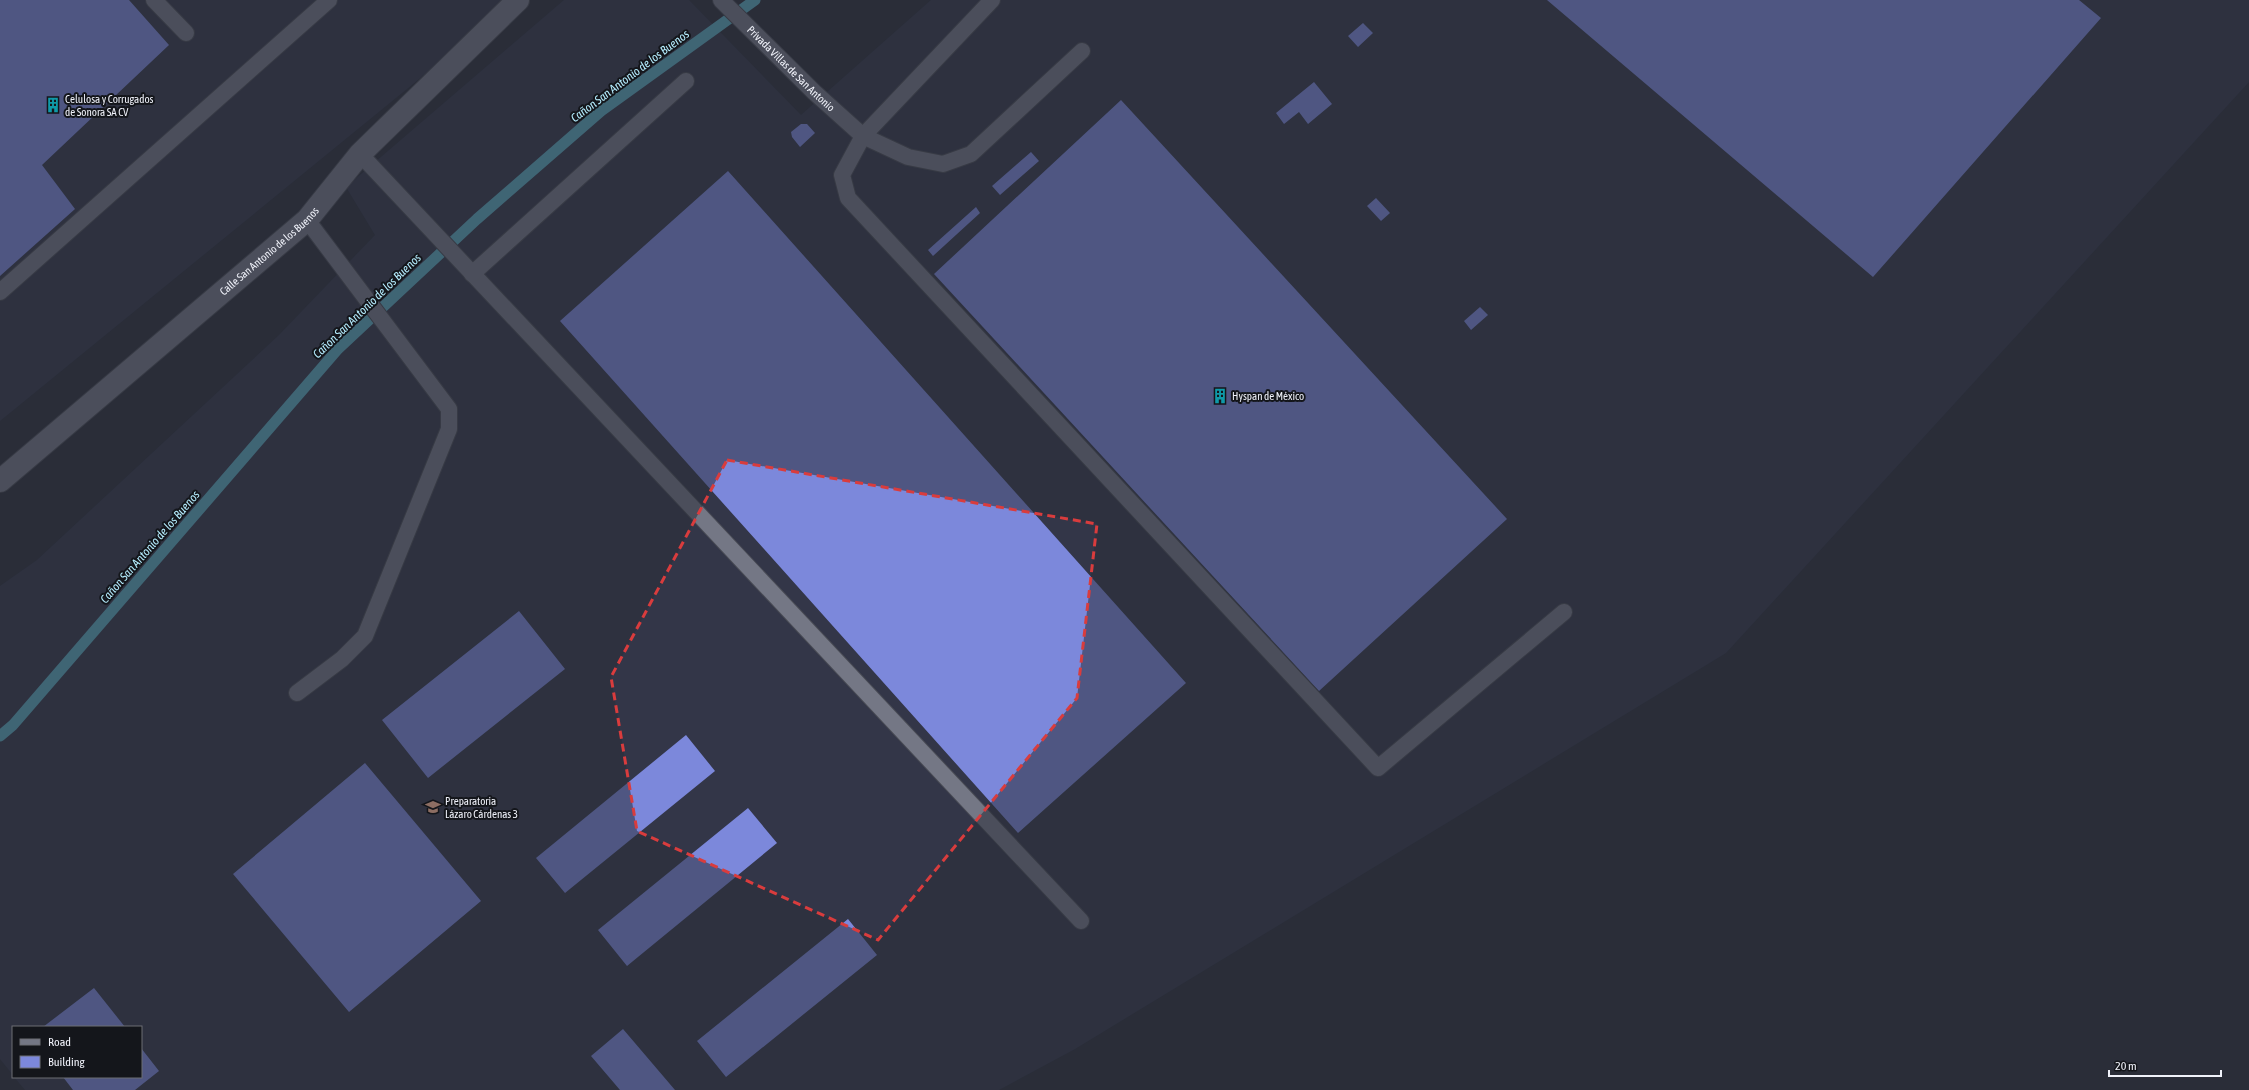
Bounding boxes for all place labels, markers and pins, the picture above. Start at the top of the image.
place label: Celulosa y Corrugados de Sonora SA CV [65,93,154,118]
building icon: Celulosa y Corrugados de Sonora SA CV [44,96,62,114]
building icon: Hyspan de México [1211,387,1229,405]
place label: Hyspan de México [1232,390,1304,402]
place label: Preparatoria Lázaro Cárdenas 3 [445,795,518,820]
school or university icon: Preparatoria Lázaro Cárdenas 3 [424,798,442,816]

